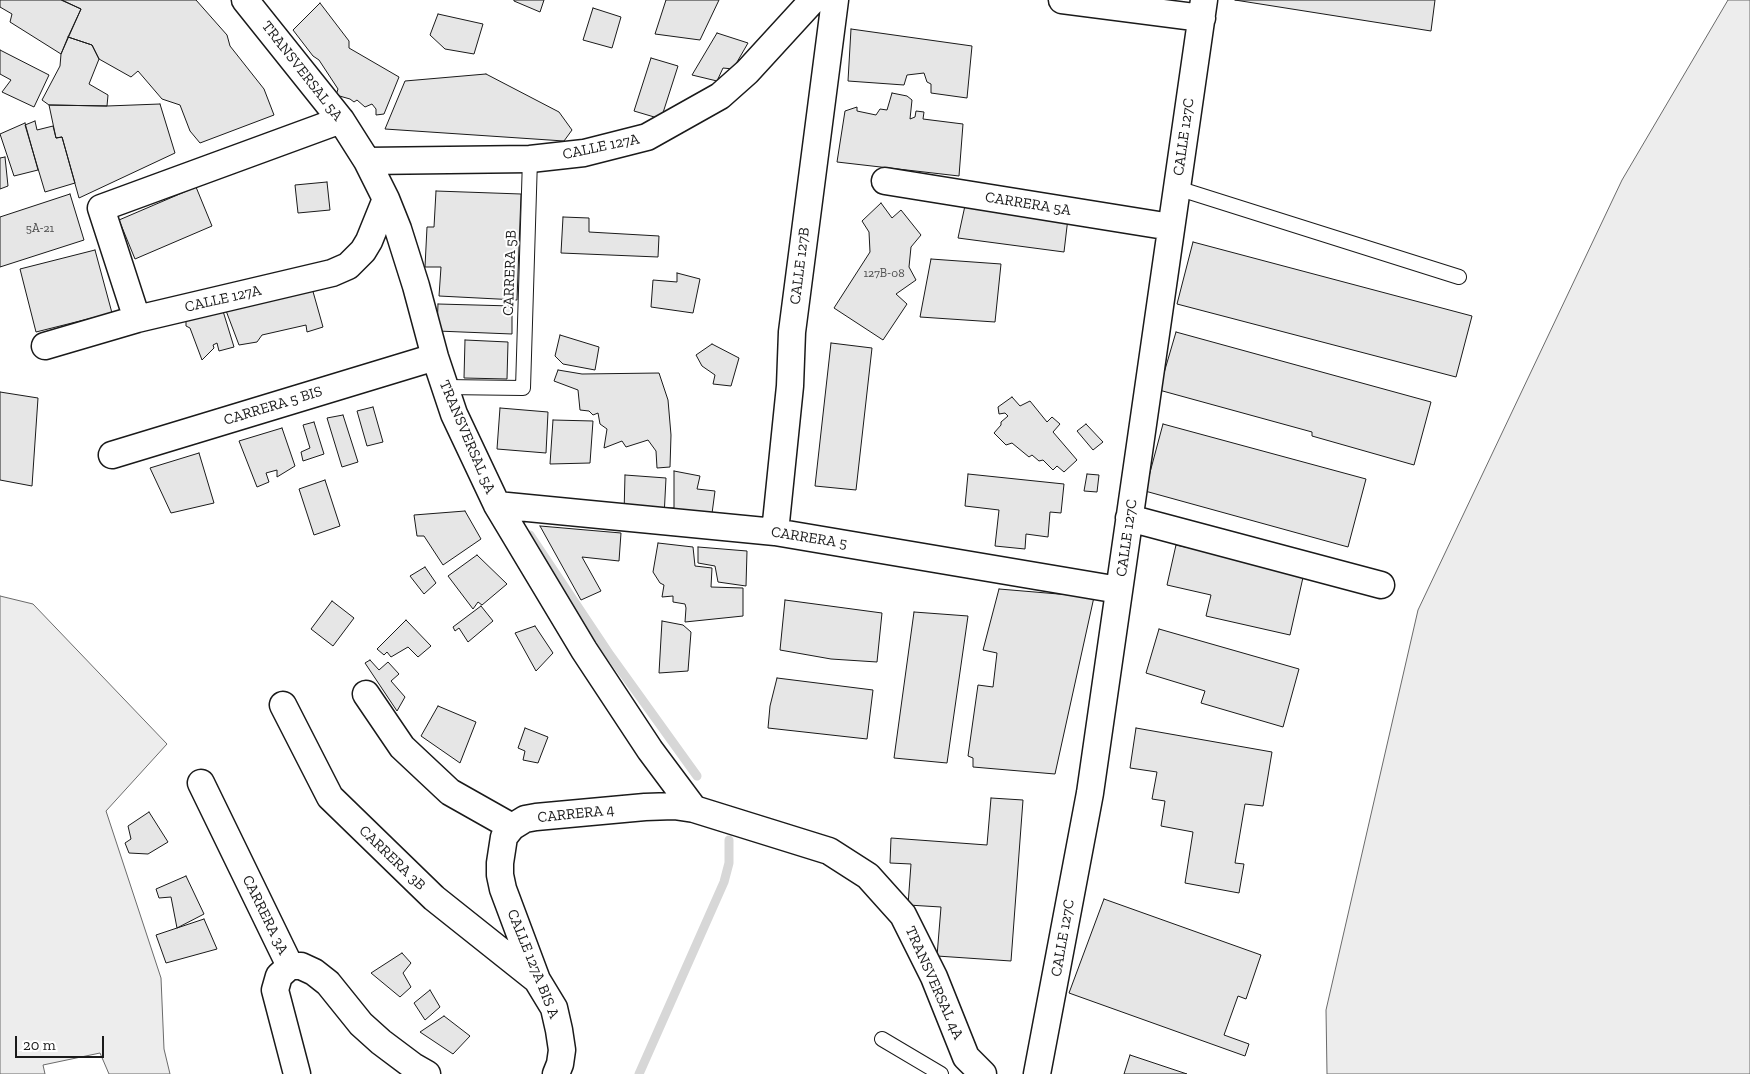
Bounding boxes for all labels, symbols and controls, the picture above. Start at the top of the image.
street label: TRANSVERSAL 5A [257,18,347,124]
street label: CALLE 127C [1170,97,1198,177]
street label: CALLE 127A [561,130,641,164]
street label: CARRERA 5A [984,188,1072,220]
house number: 5A-21 [26,222,54,236]
street label: CALLE 127B [786,226,814,306]
street label: CARRERA 5B [500,230,520,316]
house number: 127B-08 [863,267,905,281]
street label: CALLE 127A [183,281,263,317]
street label: TRANSVERSAL 5A [435,378,499,496]
street label: CARRERA 5 BIS [222,382,324,430]
street label: CALLE 127C [1113,498,1141,578]
street label: CARRERA 5 [770,523,848,553]
street label: CARRERA 4 [537,801,615,827]
street label: CARRERA 3B [355,822,429,894]
street label: CARRERA 3A [238,872,292,958]
street label: CALLE 127C [1047,898,1079,978]
street label: CALLE 127A BIS A [503,907,563,1021]
street label: TRANSVERSAL 4A [901,924,967,1042]
scale bar [18,1026,106,1058]
text: 20 m [23,1036,56,1054]

